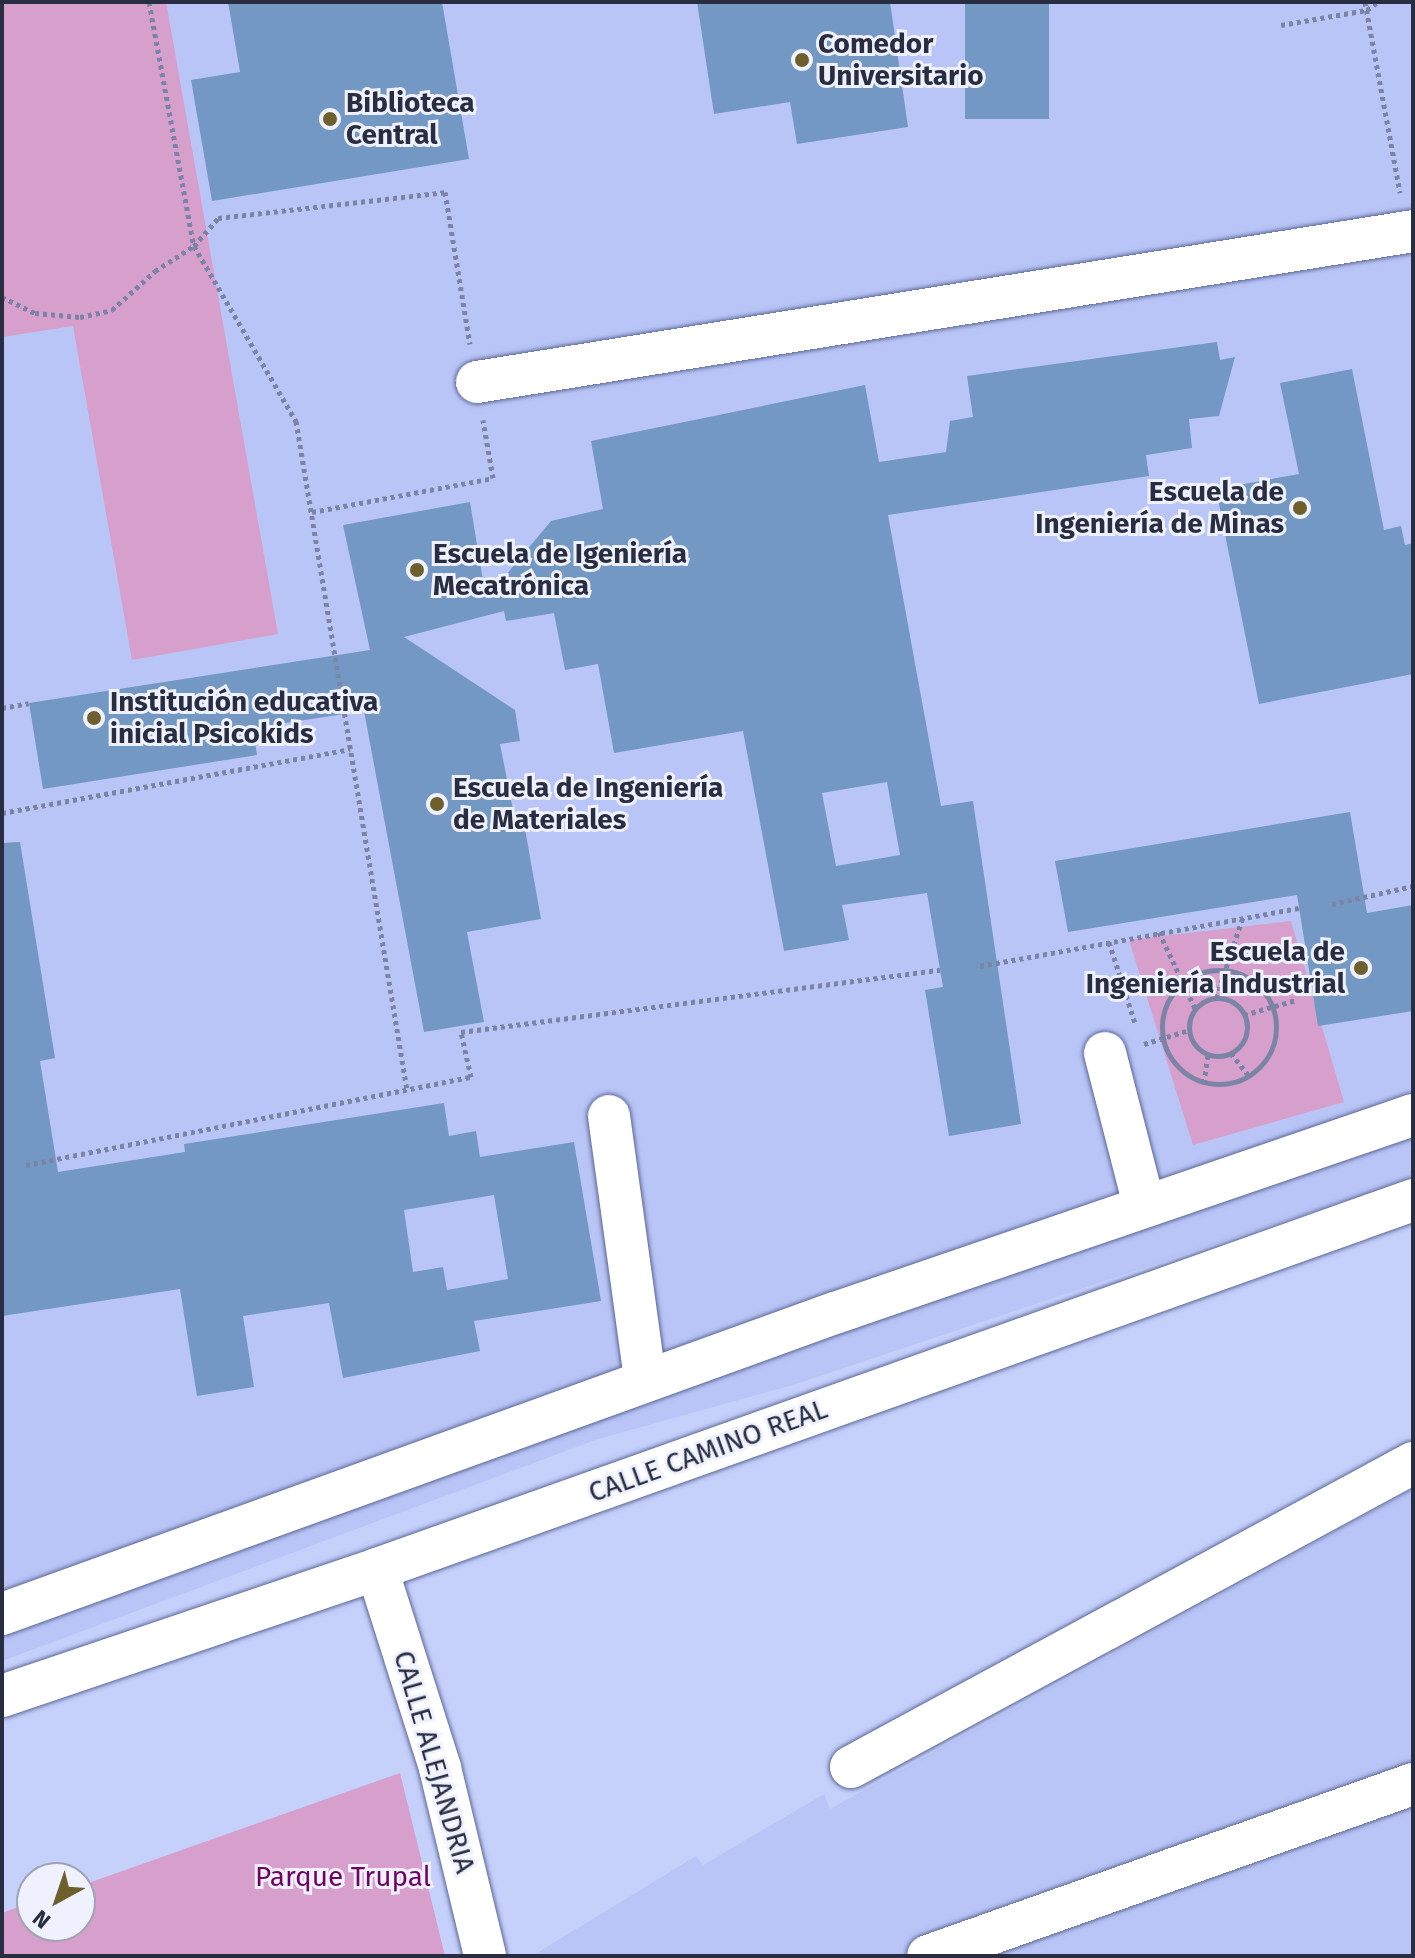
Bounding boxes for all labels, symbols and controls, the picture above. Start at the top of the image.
place label: Comedor Universitario [818,27,983,93]
marker: Comedor Universitario [793,51,811,69]
place label: Biblioteca Central [346,86,475,152]
marker: Biblioteca Central [321,110,339,128]
place label: Escuela de Ingeniería de Minas [1035,475,1284,541]
marker: Escuela de Ingeniería de Minas [1291,499,1309,517]
place label: Escuela de Igeniería Mecatrónica [433,537,687,603]
marker: Escuela de Igeniería Mecatrónica [408,561,426,579]
place label: Institución educativa inicial Psicokids [110,685,378,751]
marker: Institución educativa inicial Psicokids [85,709,103,727]
place label: Escuela de Ingeniería de Materiales [453,771,723,837]
marker: Escuela de Ingeniería de Materiales [428,795,446,813]
place label: Escuela de Ingeniería Industrial [1086,935,1345,1001]
marker: Escuela de Ingeniería Industrial [1352,959,1370,977]
street label: CALLE CAMINO REAL [584,1392,832,1510]
street label: CALLE ALEJANDRIA [386,1647,482,1877]
park label: Parque Trupal [255,1860,431,1894]
north arrow [16,1862,96,1942]
text: N [27,1904,56,1934]

